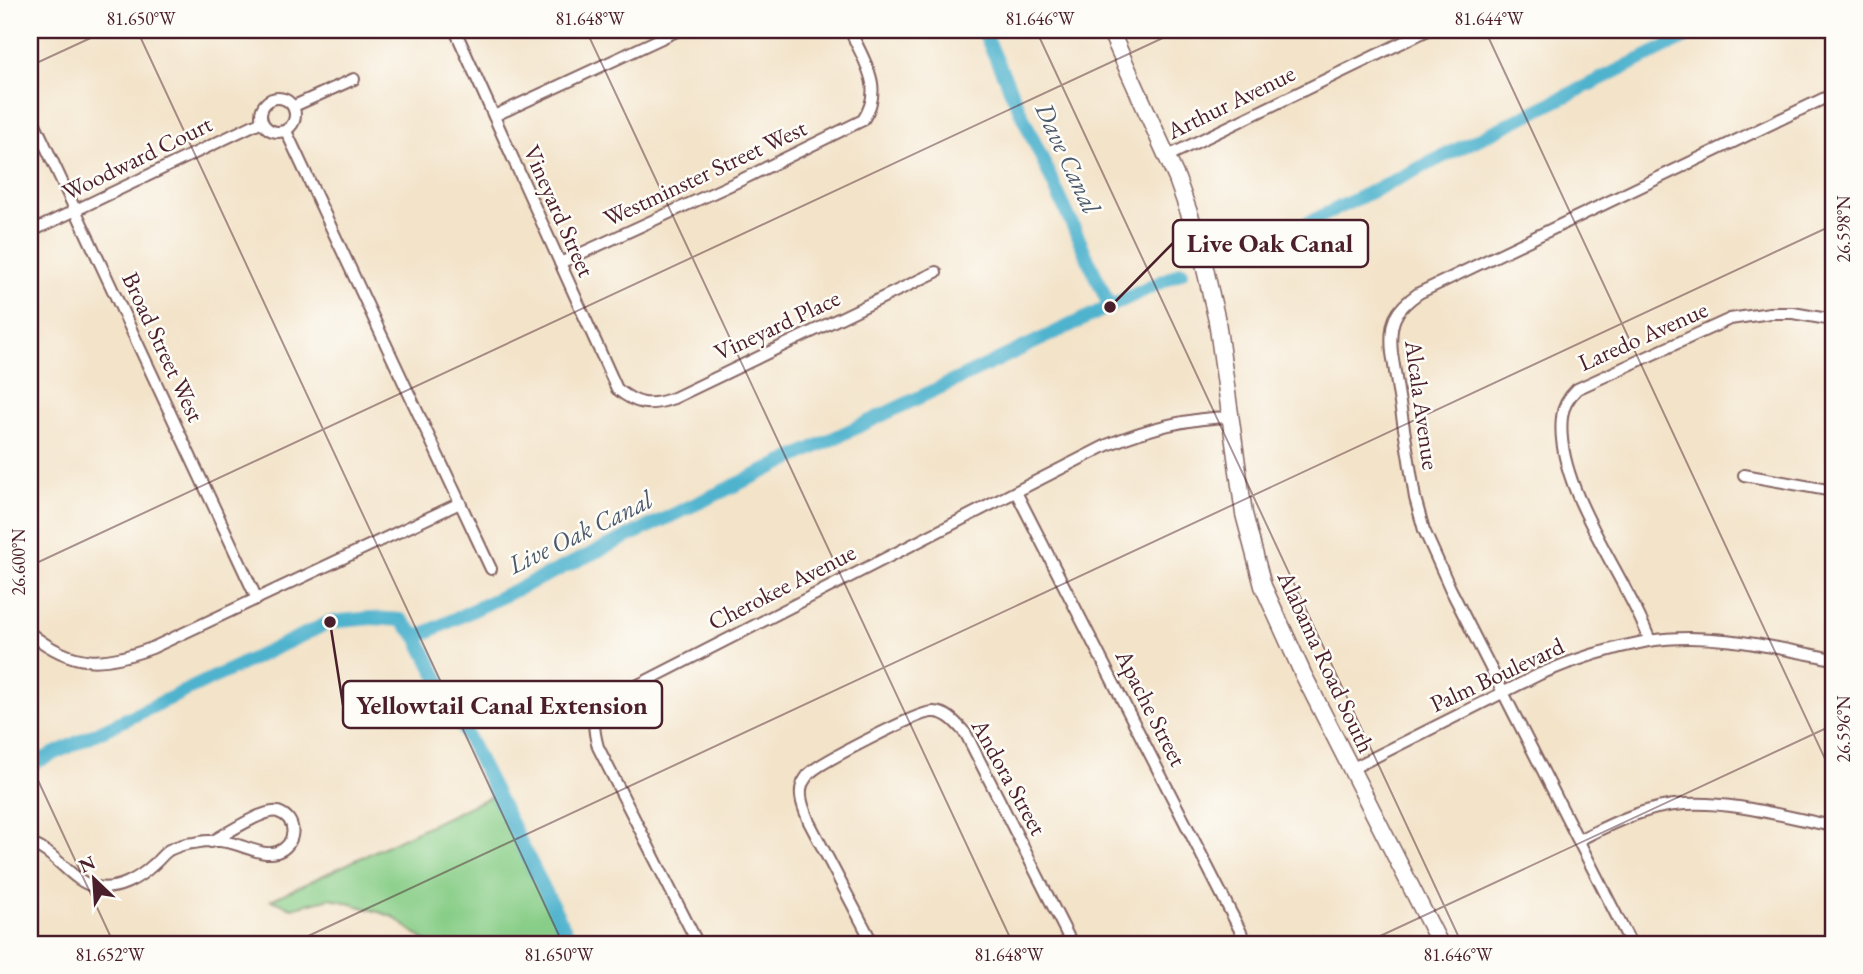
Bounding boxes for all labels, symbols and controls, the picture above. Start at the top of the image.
text: 81.650°W [106,7,176,30]
text: 81.648°W [555,7,625,30]
text: 81.646°W [1005,7,1075,30]
text: 81.644°W [1454,7,1524,30]
street label: Arthur Avenue [1161,57,1300,146]
water label: Dave Canal [1027,96,1109,220]
street label: Woodward Court [57,108,217,207]
street label: Westminster Street West [598,112,812,233]
street label: Vineyard Street [517,140,602,282]
text: 26.598°N [1832,195,1855,262]
callout: Live Oak Canal [1173,220,1368,267]
text: Live Oak Canal [1187,226,1353,260]
street label: Broad Street West [115,267,212,427]
street label: Vineyard Place [709,282,845,367]
street label: Laredo Avenue [1573,293,1712,378]
street label: Alcala Avenue [1398,337,1447,472]
water label: Live Oak Canal [501,482,658,582]
text: 26.600°N [7,528,30,595]
street label: Cherokee Avenue [703,536,861,637]
street label: Alabama Road South [1270,565,1382,758]
street label: Palm Boulevard [1425,630,1570,719]
street label: Apache Street [1108,643,1194,772]
callout: Yellowtail Canal Extension [343,681,662,728]
text: Yellowtail Canal Extension [356,688,648,722]
text: 26.596°N [1832,695,1855,762]
street label: Andora Street [964,712,1054,841]
north arrow [60,844,130,914]
text: N [75,849,100,879]
text: 81.652°W [75,943,145,966]
text: 81.650°W [524,943,594,966]
text: 81.648°W [974,943,1044,966]
text: 81.646°W [1423,943,1493,966]

